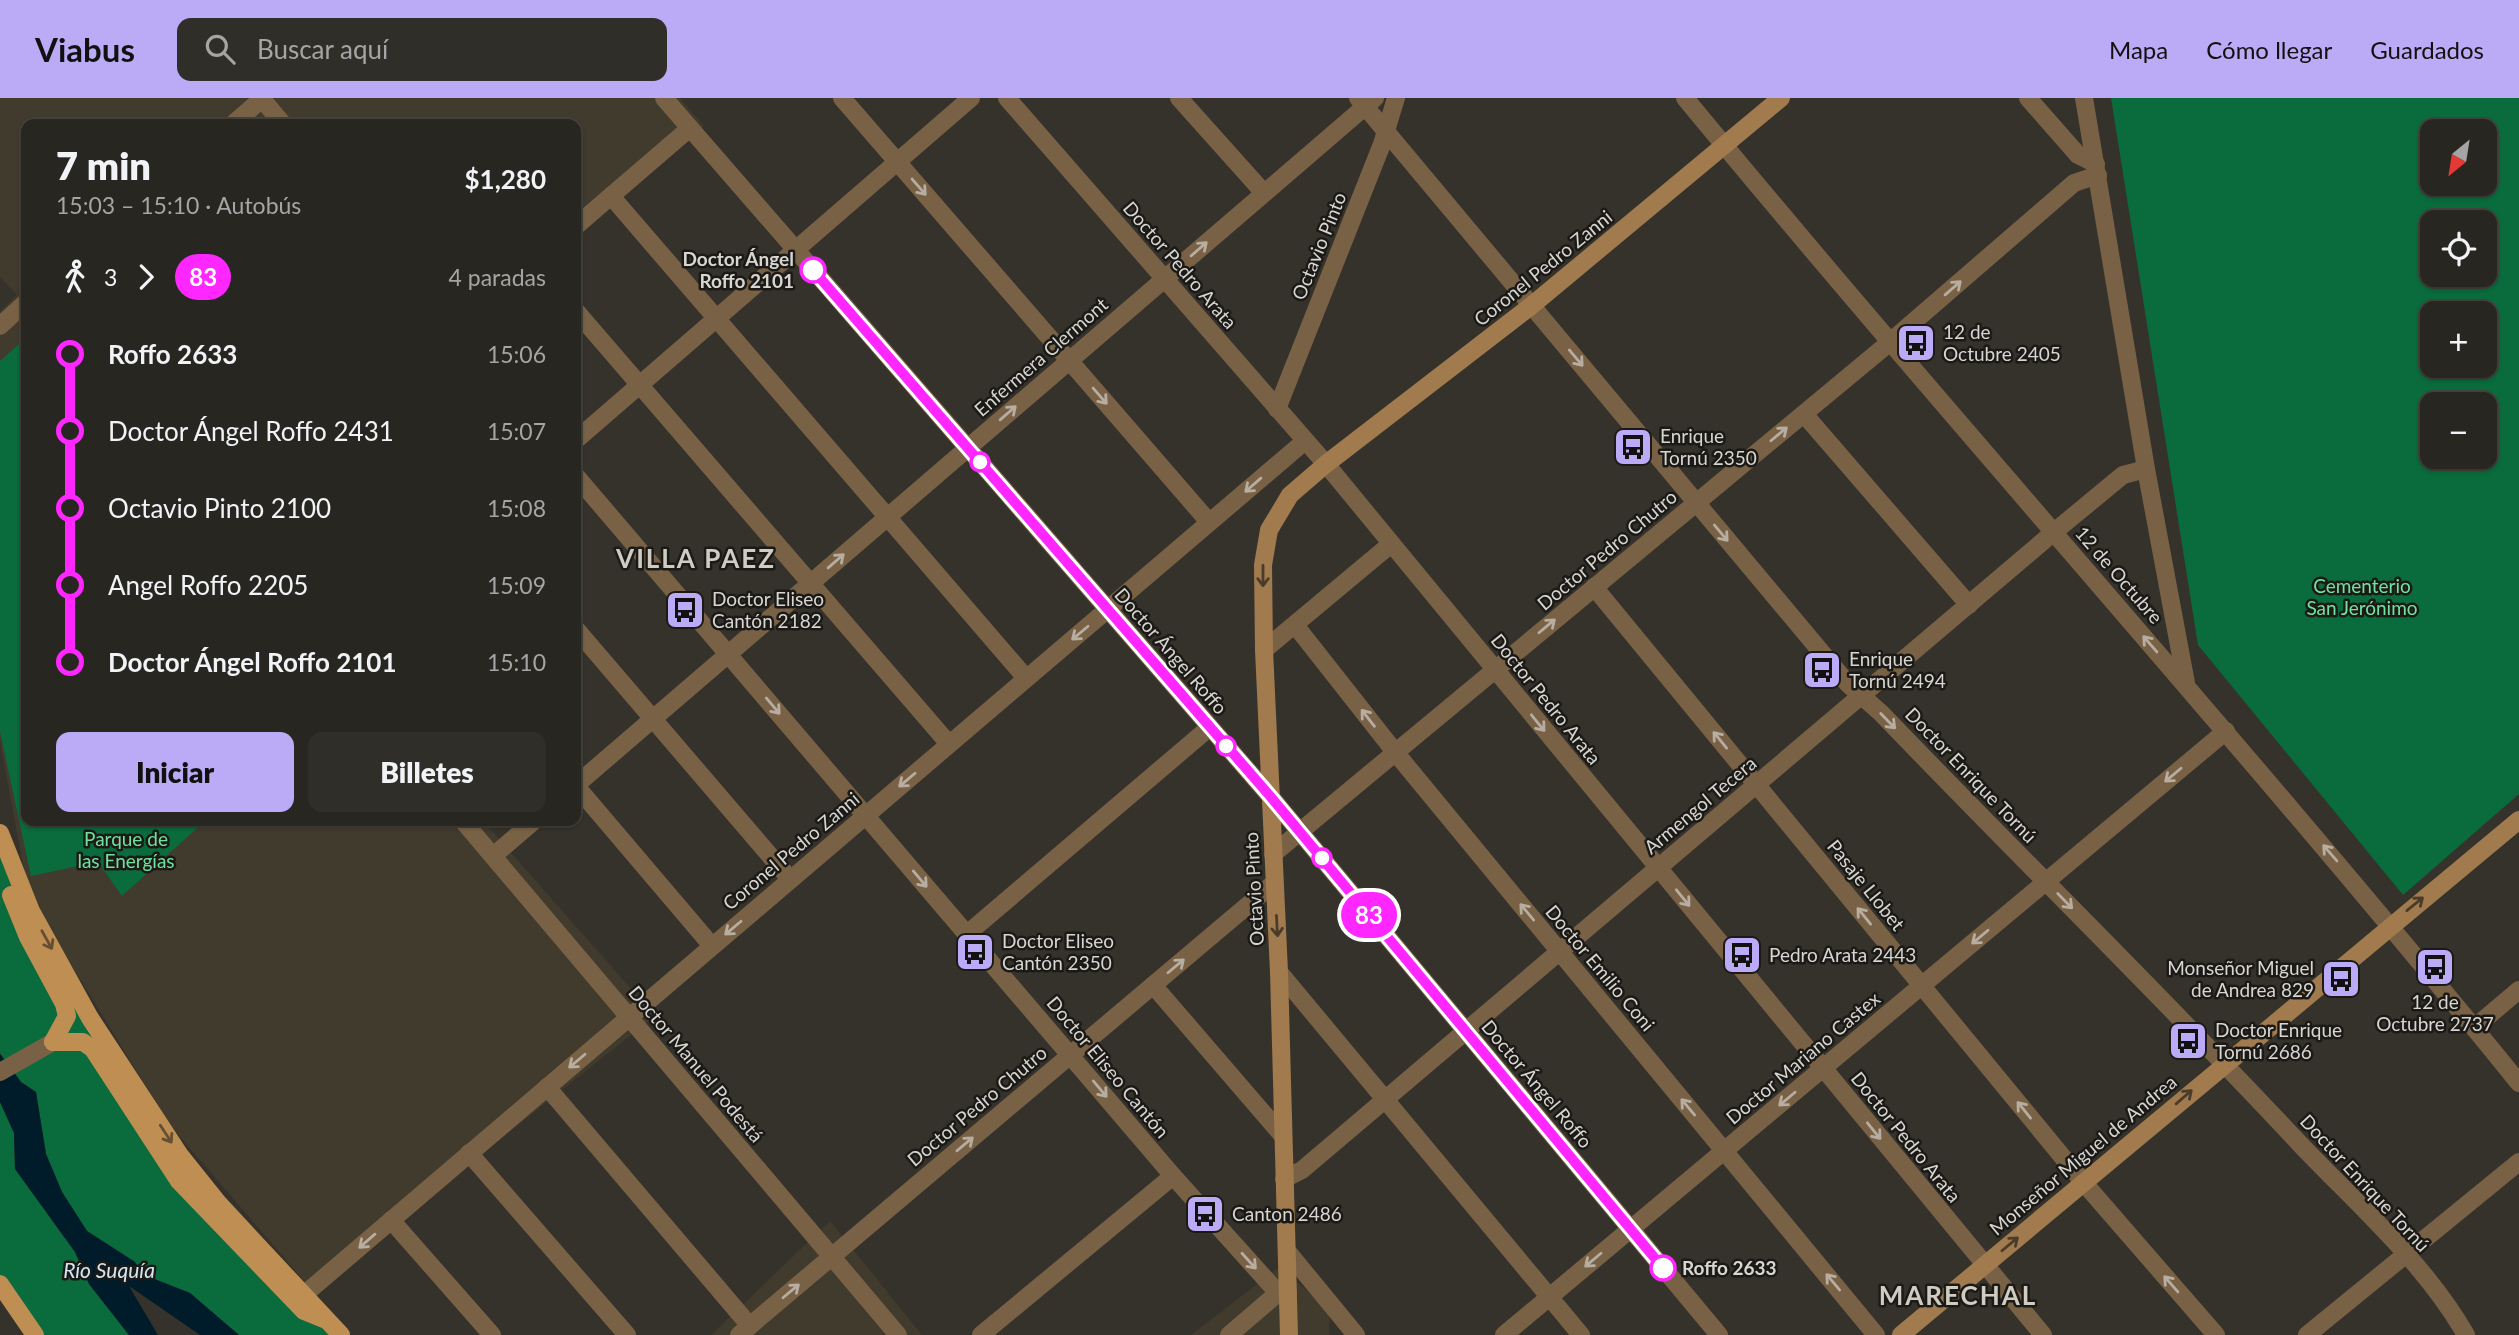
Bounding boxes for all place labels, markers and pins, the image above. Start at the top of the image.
place label: Doctor Ángel Roffo 2101 [682,247,794,292]
marker: Doctor Ángel Roffo 2101 [800,257,826,283]
place label: 12 de Octubre 2405 [1943,320,2061,365]
bus stop icon: 12 de Octubre 2405 [1895,322,1937,364]
place label: Enrique Tornú 2350 [1660,424,1757,469]
bus stop icon: Enrique Tornú 2350 [1612,426,1654,468]
unlabelled marker [970,452,990,472]
place label: Doctor Eliseo Cantón 2182 [712,587,824,632]
bus stop icon: Doctor Eliseo Cantón 2182 [664,589,706,631]
place label: Enrique Tornú 2494 [1849,647,1946,692]
bus stop icon: Enrique Tornú 2494 [1801,649,1843,691]
unlabelled marker [1216,736,1236,756]
unlabelled marker [1312,848,1332,868]
place label: Doctor Eliseo Cantón 2350 [1002,929,1114,974]
bus stop icon: Doctor Eliseo Cantón 2350 [954,931,996,973]
bus stop icon: Pedro Arata 2443 [1721,934,1763,976]
place label: Pedro Arata 2443 [1769,943,1916,966]
bus stop icon: 12 de Octubre 2737 [2414,946,2456,988]
place label: Monseñor Miguel de Andrea 829 [2167,956,2314,1001]
bus stop icon: Monseñor Miguel de Andrea 829 [2320,958,2362,1000]
place label: 12 de Octubre 2737 [2376,990,2494,1035]
place label: Doctor Enrique Tornú 2686 [2215,1018,2342,1063]
bus stop icon: Doctor Enrique Tornú 2686 [2167,1020,2209,1062]
bus stop icon: Canton 2486 [1184,1193,1226,1235]
place label: Canton 2486 [1232,1202,1342,1225]
marker: Roffo 2633 [1650,1255,1676,1281]
place label: Roffo 2633 [1682,1256,1777,1279]

